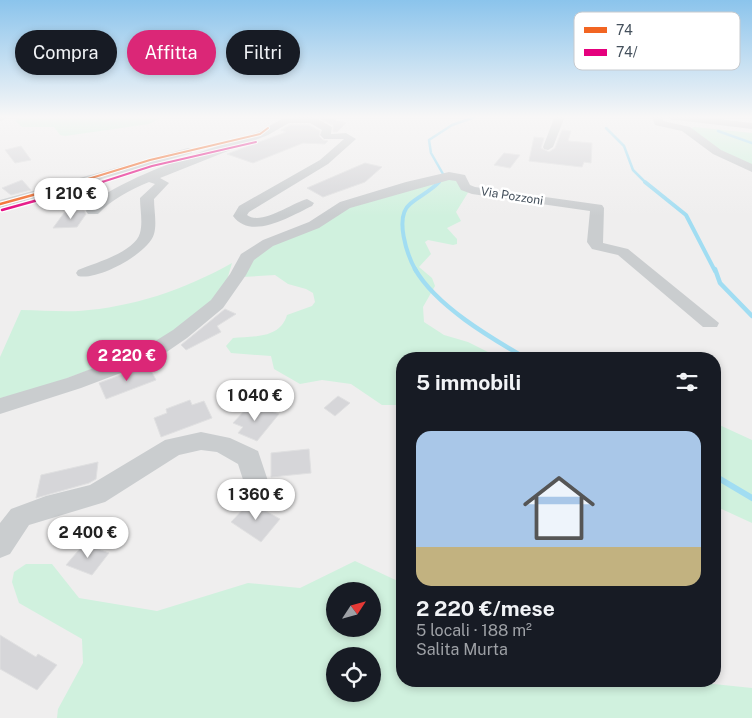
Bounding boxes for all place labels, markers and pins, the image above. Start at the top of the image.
pin: 1 210 € [25,178,117,220]
pin: 2 220 € [81,340,173,382]
pin: 1 040 € [209,380,301,422]
pin: 1 360 € [210,478,302,521]
pin: 2 400 € [42,516,134,559]

